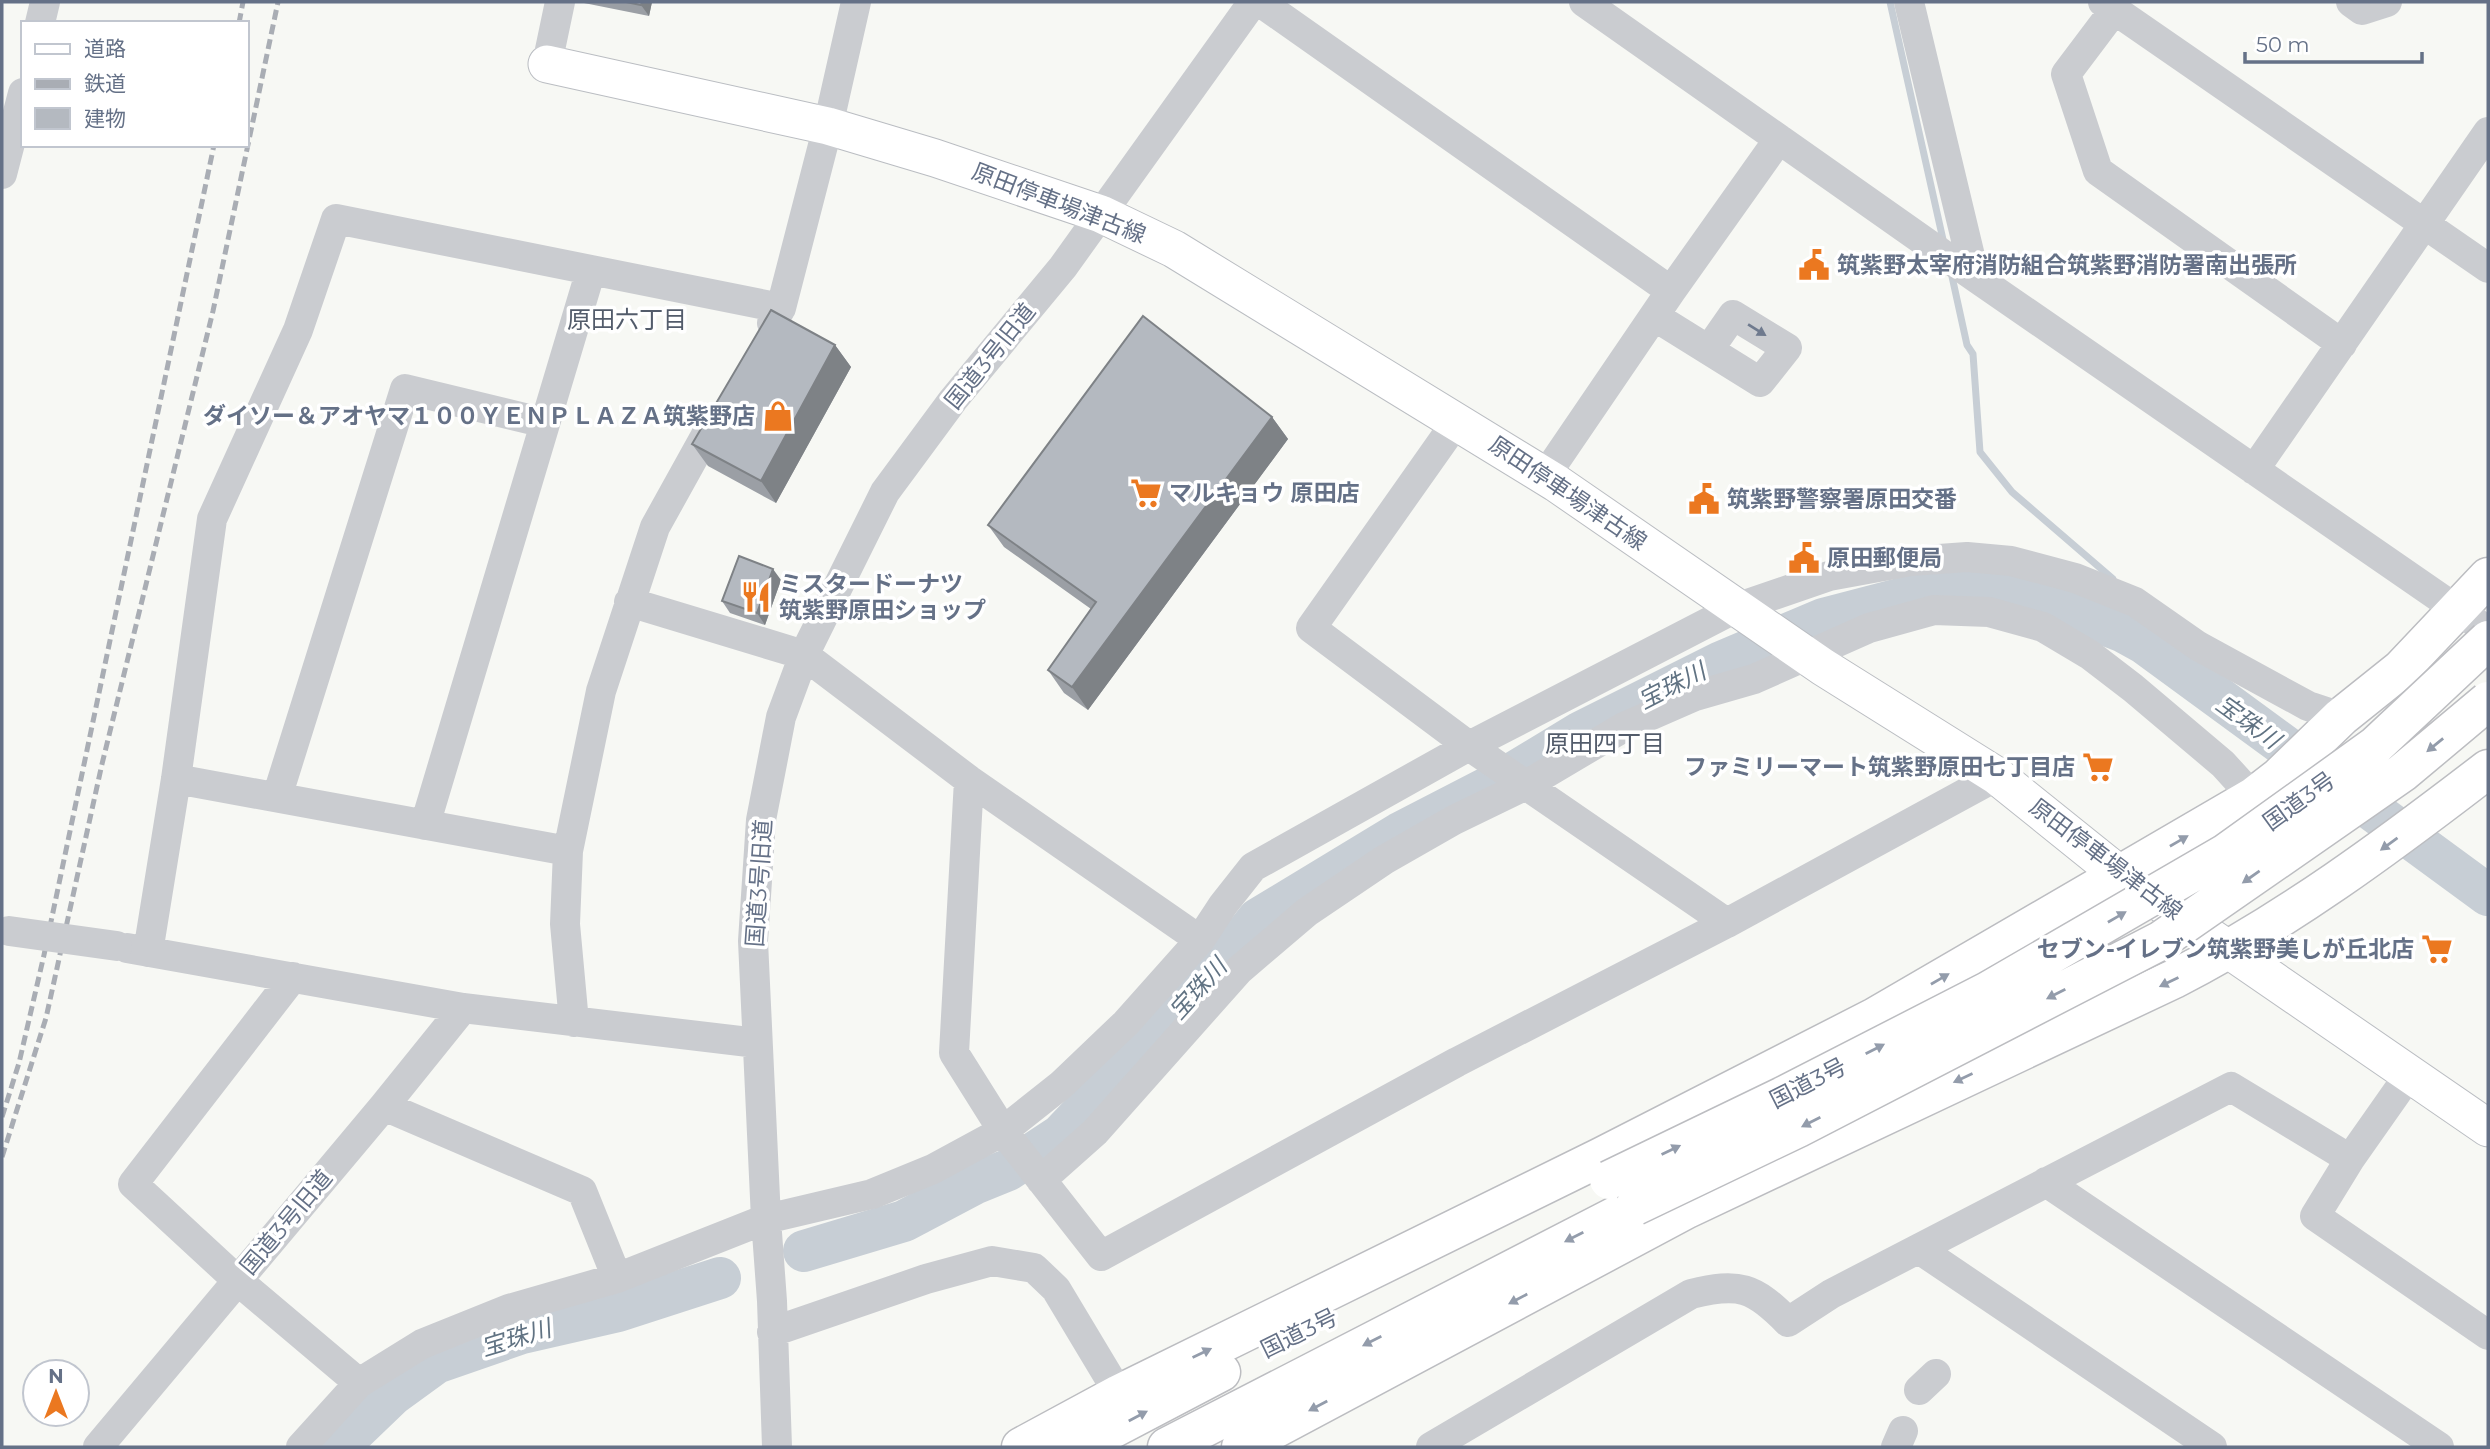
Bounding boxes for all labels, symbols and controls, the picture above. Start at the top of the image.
legend [21,21,248,147]
scale bar [2245,21,2422,65]
text: 50 m [2256,32,2310,57]
text: 道路 [84,36,126,61]
text: 鉄道 [84,71,126,96]
text: 建物 [84,106,126,131]
street label: 原田停車場津古線 [968,157,1150,249]
public building icon: 筑紫野太宰府消防組合筑紫野消防署南出張所 [1797,248,1831,282]
place label: 筑紫野太宰府消防組合筑紫野消防署南出張所 [1837,251,2297,279]
street label: 国道3号旧道 [939,297,1041,415]
district label: 原田六丁目 [567,305,687,334]
one-way arrow [1747,323,1766,336]
shop icon: ダイソー＆アオヤマ１００ＹＥＮＰＬＡＺＡ筑紫野店 [761,399,795,433]
place label: ダイソー＆アオヤマ１００ＹＥＮＰＬＡＺＡ筑紫野店 [203,402,755,430]
street label: 原田停車場津古線 [1484,430,1652,556]
supermarket icon: マルキョウ 原田店 [1129,476,1163,510]
place label: マルキョウ 原田店 [1169,479,1360,507]
public building icon: 筑紫野警察署原田交番 [1687,482,1721,516]
place label: 筑紫野警察署原田交番 [1727,485,1957,513]
public building icon: 原田郵便局 [1787,541,1821,575]
place label: 原田郵便局 [1827,544,1942,572]
place label: ミスタードーナツ 筑紫野原田ショップ [779,570,986,624]
restaurant icon: ミスタードーナツ 筑紫野原田ショップ [739,580,773,614]
water label: 宝珠川 [1633,655,1713,715]
water label: 宝珠川 [2211,689,2288,756]
district label: 原田四丁目 [1545,729,1665,758]
one-way arrow [2427,737,2444,752]
supermarket icon: ファミリーマート筑紫野原田七丁目店 [2081,750,2115,784]
place label: ファミリーマート筑紫野原田七丁目店 [1684,753,2075,781]
street label: 国道3号 [2258,766,2340,836]
street label: 原田停車場津古線 [2024,792,2188,926]
street label: 国道3号旧道 [741,818,777,948]
one-way arrow [2169,835,2188,847]
one-way arrow [2380,836,2398,851]
one-way arrow [2242,870,2260,884]
one-way arrow [2108,911,2127,923]
supermarket icon: セブン-イレブン筑紫野美しが丘北店 [2420,932,2454,966]
place label: セブン-イレブン筑紫野美しが丘北店 [2037,935,2414,963]
water label: 宝珠川 [1163,950,1235,1025]
one-way arrow [1931,973,1950,985]
one-way arrow [2159,976,2179,987]
one-way arrow [2046,989,2066,1000]
one-way arrow [1865,1043,1884,1055]
street label: 国道3号 [1765,1052,1851,1114]
one-way arrow [1953,1073,1973,1084]
one-way arrow [1801,1116,1821,1127]
one-way arrow [1661,1145,1681,1156]
street label: 国道3号旧道 [234,1164,338,1280]
one-way arrow [1564,1231,1584,1243]
one-way arrow [1508,1293,1528,1305]
street label: 国道3号 [1256,1302,1342,1364]
water label: 宝珠川 [477,1312,557,1362]
one-way arrow [1362,1336,1382,1347]
one-way arrow [1192,1347,1212,1358]
north arrow [21,1358,91,1428]
text: N [48,1365,64,1388]
one-way arrow [1308,1400,1327,1412]
one-way arrow [1128,1410,1148,1421]

